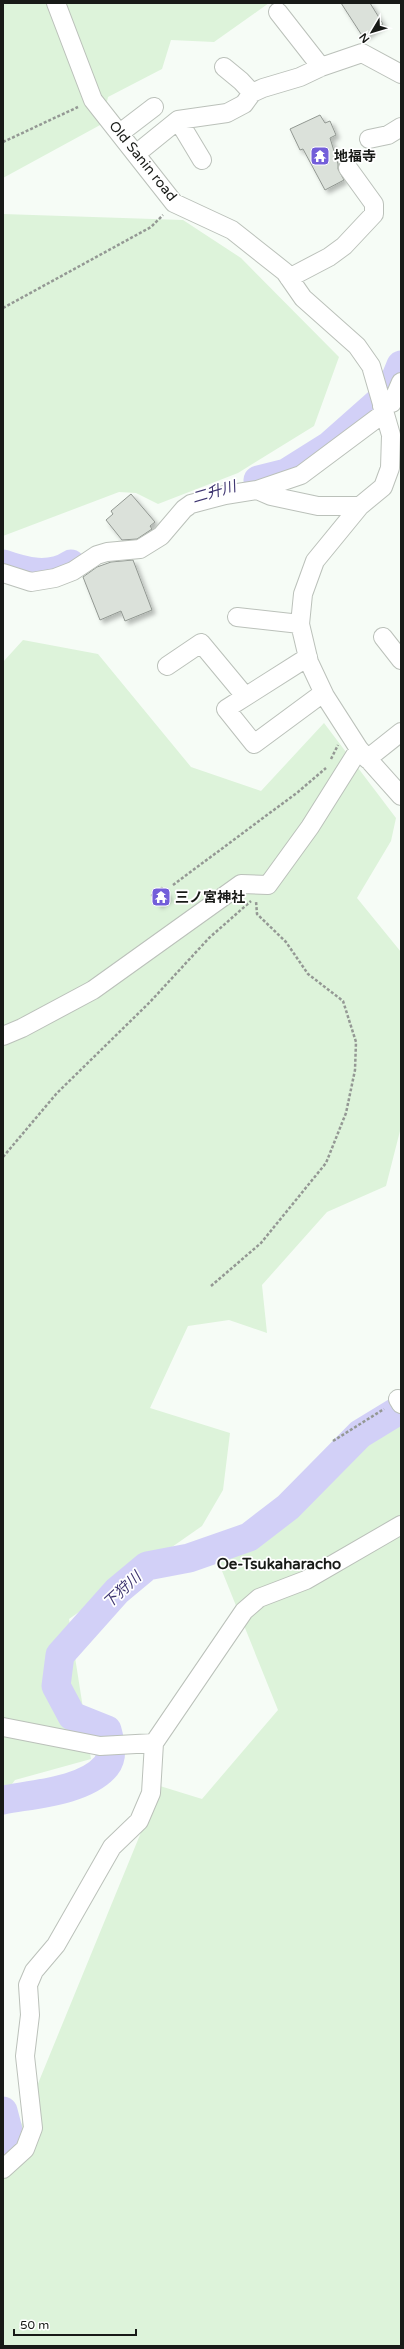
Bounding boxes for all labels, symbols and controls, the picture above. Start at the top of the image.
north arrow [352,12,392,52]
text: N [357,30,372,45]
street label: Old Sanin road [105,117,181,205]
temple icon: 地福寺 [309,145,331,167]
place label: 地福寺 [334,148,376,165]
water label: 二升川 [190,477,240,507]
temple icon: 三ノ宮神社 [150,886,172,908]
place label: 三ノ宮神社 [175,889,245,906]
district label: Oe-Tsukaharacho [217,1555,341,1573]
water label: 下狩川 [99,1567,146,1612]
scale bar [14,2311,136,2337]
text: 50 m [20,2318,49,2332]

